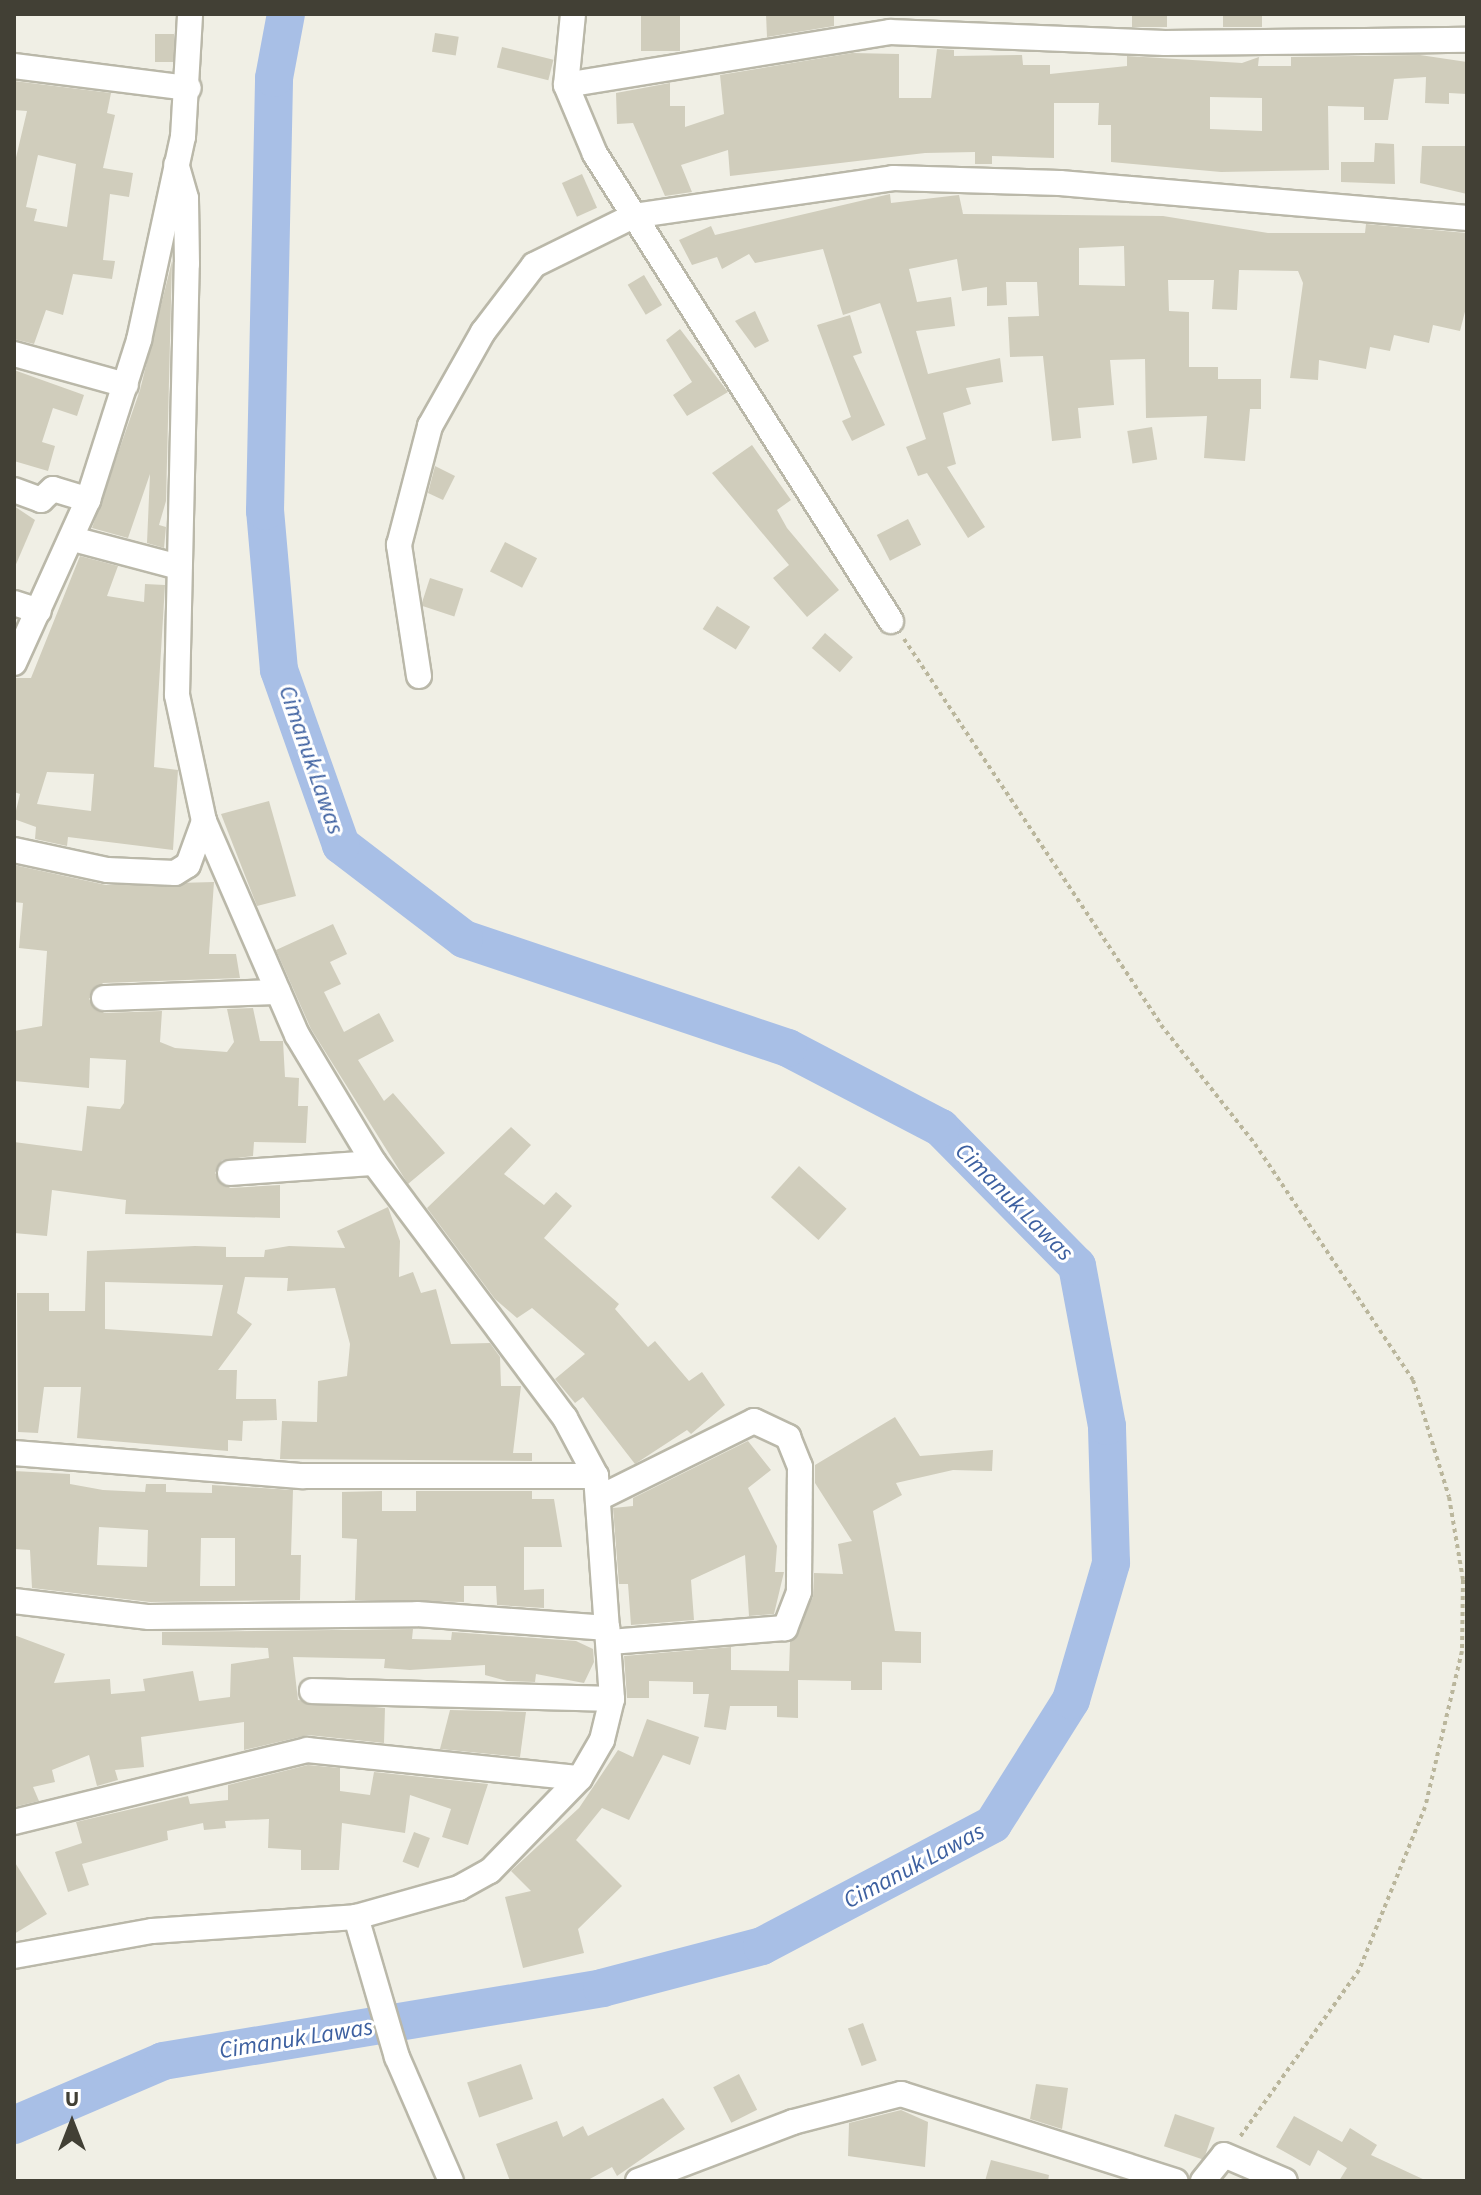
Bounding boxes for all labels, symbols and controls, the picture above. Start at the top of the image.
water label: Cimanuk Lawas [272,682,350,838]
water label: Cimanuk Lawas [949,1137,1079,1267]
water label: Cimanuk Lawas [839,1817,989,1915]
water label: Cimanuk Lawas [217,2013,375,2065]
north arrow [32,2083,112,2163]
text: U [65,2083,79,2115]

